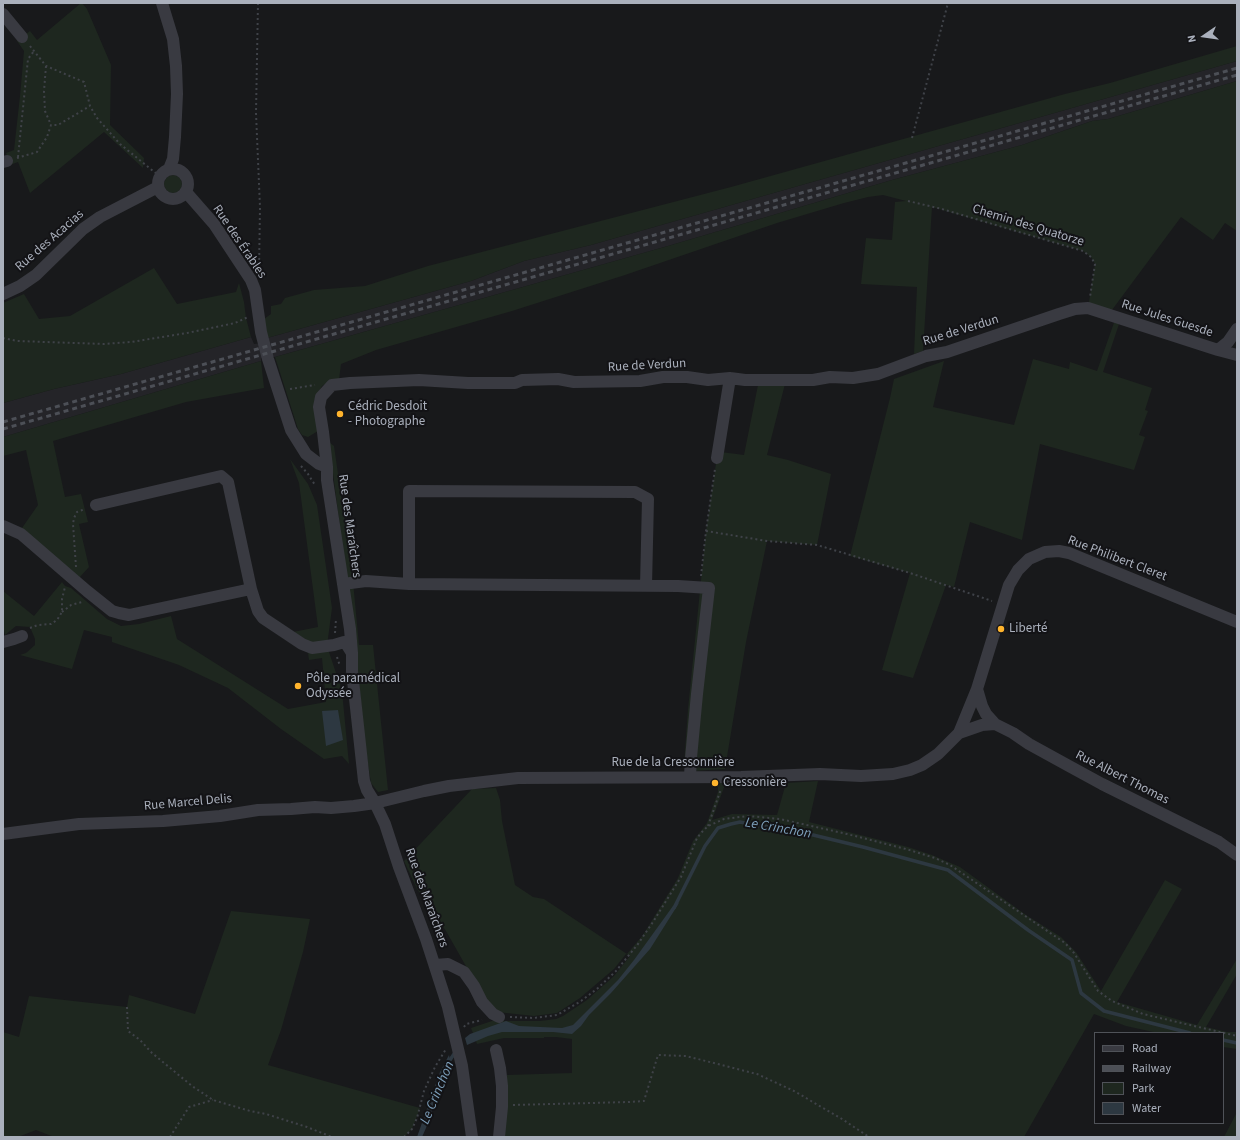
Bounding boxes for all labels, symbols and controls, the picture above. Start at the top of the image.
north arrow [1184,16,1224,56]
text: N [1184,34,1200,44]
street label: Rue des Érables [209,202,269,282]
street label: Chemin des Quatorze [970,202,1086,250]
street label: Rue des Acacias [13,207,87,275]
street label: Rue Jules Guesde [1119,297,1215,341]
street label: Rue de Verdun [921,312,1001,350]
street label: Rue de Verdun [607,356,687,376]
place label: Cédric Desdoit - Photographe [348,399,427,430]
marker: Cédric Desdoit - Photographe [335,409,345,419]
street label: Rue des Maraîchers [334,473,364,579]
street label: Rue Philibert Cleret [1065,533,1169,585]
place label: Liberté [1009,621,1047,637]
marker: Liberté [996,624,1006,634]
place label: Pôle paramédical Odyssée [306,671,400,702]
marker: Pôle paramédical Odyssée [293,681,303,691]
street label: Rue Albert Thomas [1073,748,1171,808]
street label: Rue de la Cressonnière [611,755,735,771]
place label: Cressonière [723,775,787,791]
marker: Cressonière [710,778,720,788]
street label: Rue Marcel Delis [143,791,233,815]
water label: Le Crinchon [744,815,812,843]
street label: Rue des Maraîchers [401,846,451,950]
legend [1094,1032,1224,1124]
text: Road [1132,1040,1158,1057]
water label: Le Crinchon [417,1059,459,1127]
text: Railway [1132,1060,1171,1077]
text: Park [1132,1080,1154,1097]
text: Water [1132,1100,1161,1117]

